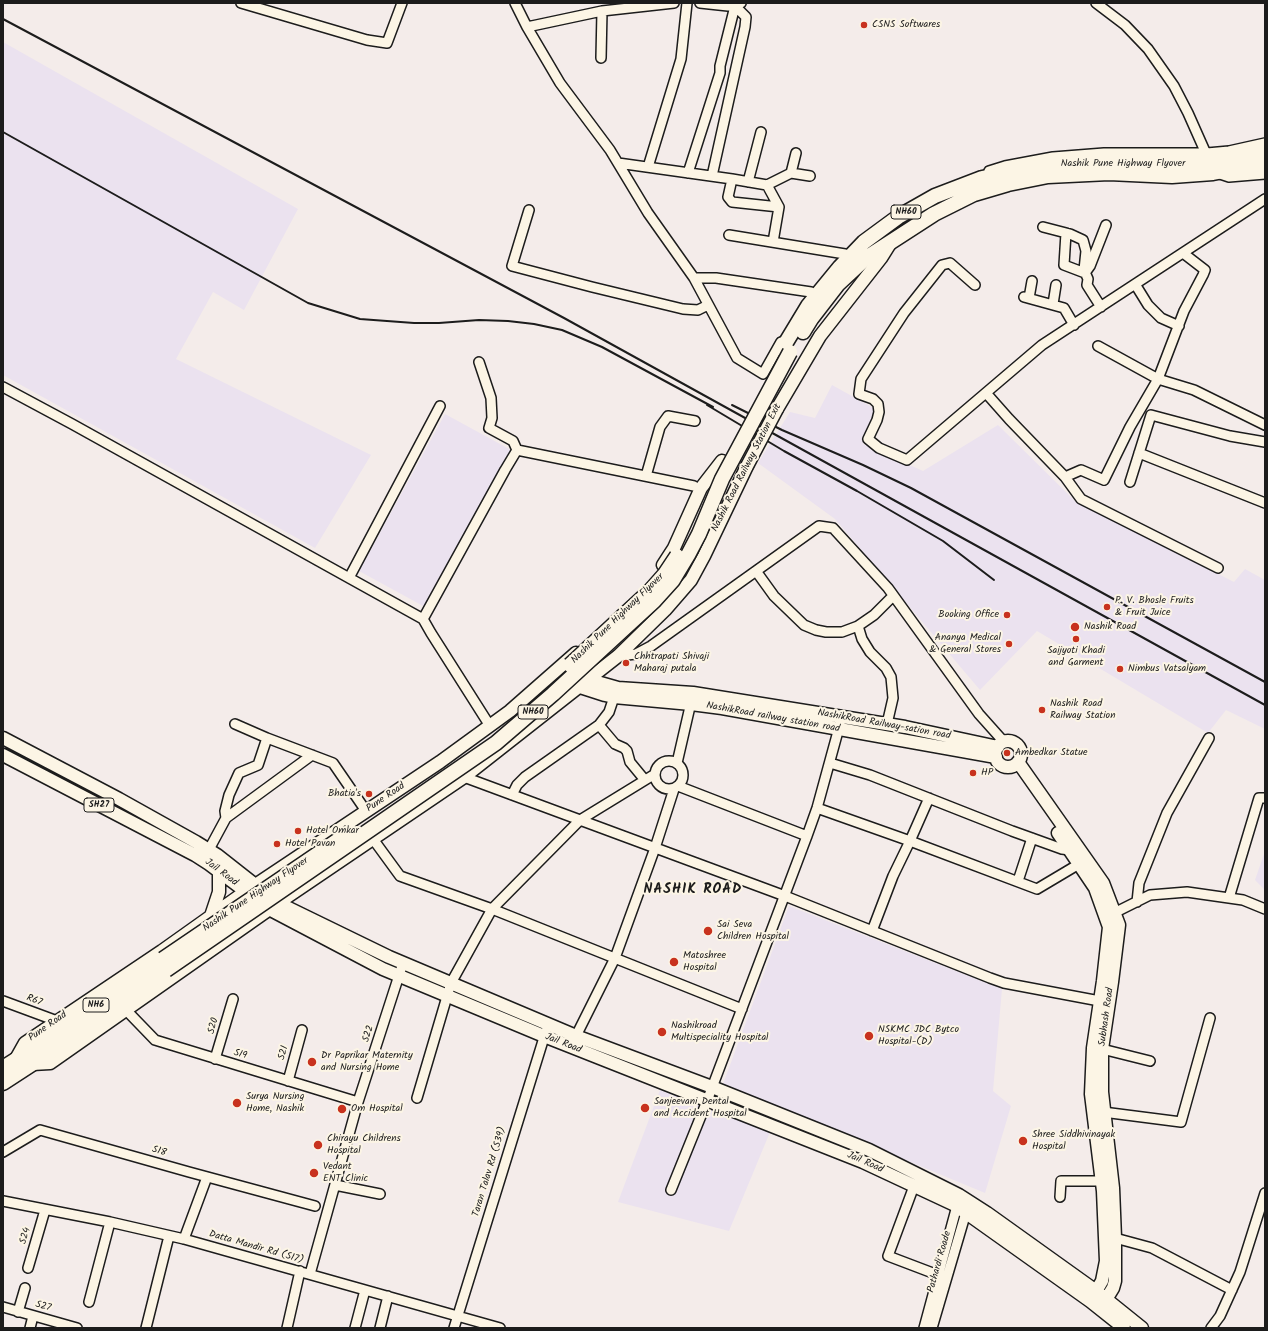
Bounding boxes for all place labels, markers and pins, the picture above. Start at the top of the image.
place label: CSNS Softwares [872,19,940,31]
marker: CSNS Softwares [859,20,869,30]
place label: P. V. Bhosle Fruits & Fruit Juice [1115,595,1194,618]
marker: P. V. Bhosle Fruits & Fruit Juice [1102,602,1112,612]
place label: Booking Office [938,609,999,621]
marker: Booking Office [1002,610,1012,620]
marker: Nashik Road [1069,621,1081,633]
place label: Nashik Road [1084,621,1136,633]
place label: Ananya Medical & General Stores [929,632,1001,656]
marker: Saijyoti Khadi and Garment [1071,634,1081,644]
marker: Ananya Medical & General Stores [1004,639,1014,649]
place label: Saijyoti Khadi and Garment [1047,645,1105,668]
place label: Chhtrapati Shivaji Maharaj putala [634,651,709,674]
marker: Chhtrapati Shivaji Maharaj putala [621,658,631,668]
place label: Nimbus Vatsalyam [1128,663,1206,675]
marker: Nimbus Vatsalyam [1115,664,1125,674]
place label: Nashik Road Railway Station [1050,698,1115,722]
marker: Nashik Road Railway Station [1037,705,1047,715]
place label: Ambedkar Statue [1015,747,1088,759]
marker: Ambedkar Statue [1002,748,1012,758]
place label: HP [981,767,993,779]
marker: HP [968,768,978,778]
place label: Bhatia's [328,788,361,800]
marker: Bhatia's [364,789,374,799]
place label: Hotel Omkar [306,825,359,837]
marker: Hotel Omkar [293,826,303,836]
place label: Hotel Pavan [285,838,335,850]
marker: Hotel Pavan [272,839,282,849]
place label: Sai Seva Children Hospital [717,919,789,942]
marker: Sai Seva Children Hospital [702,925,714,937]
place label: Matoshree Hospital [683,950,726,974]
marker: Matoshree Hospital [668,956,680,968]
place label: Nashikroad Multispeciality Hospital [671,1020,769,1044]
place label: NSKMC JDC Bytco Hospital-(D) [878,1024,959,1048]
marker: Nashikroad Multispeciality Hospital [656,1026,668,1038]
marker: NSKMC JDC Bytco Hospital-(D) [863,1030,875,1042]
place label: Dr Paprikar Maternity and Nursing Home [321,1050,413,1074]
marker: Dr Paprikar Maternity and Nursing Home [306,1056,318,1068]
place label: Surya Nursing Home, Nashik [246,1091,304,1114]
place label: Sanjeevani Dental and Accident Hospital [654,1096,747,1120]
marker: Surya Nursing Home, Nashik [231,1097,243,1109]
marker: Sanjeevani Dental and Accident Hospital [639,1102,651,1114]
marker: Om Hospital [336,1103,348,1115]
place label: Om Hospital [351,1103,403,1115]
place label: Shree Siddhivinayak Hospital [1032,1129,1115,1152]
place label: Chirayu Childrens Hospital [327,1133,401,1156]
marker: Shree Siddhivinayak Hospital [1017,1135,1029,1147]
marker: Chirayu Childrens Hospital [312,1139,324,1151]
place label: Vedant ENT Clinic [323,1161,368,1184]
marker: Vedant ENT Clinic [308,1167,320,1179]

